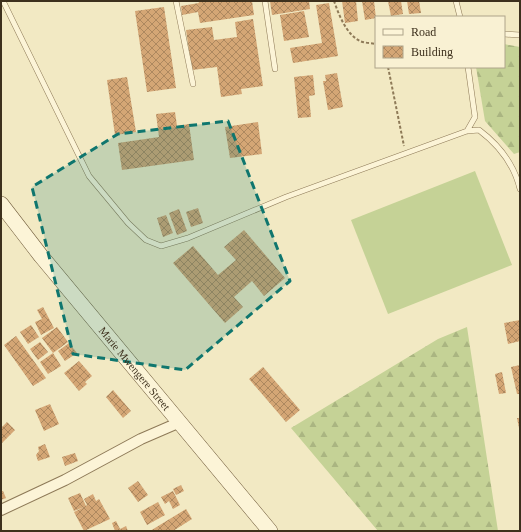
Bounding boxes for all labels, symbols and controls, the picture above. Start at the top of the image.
legend [375,16,505,68]
text: Road [411,25,436,39]
text: Building [411,45,453,59]
street label: Marie Mwengere Street [97,324,173,413]

